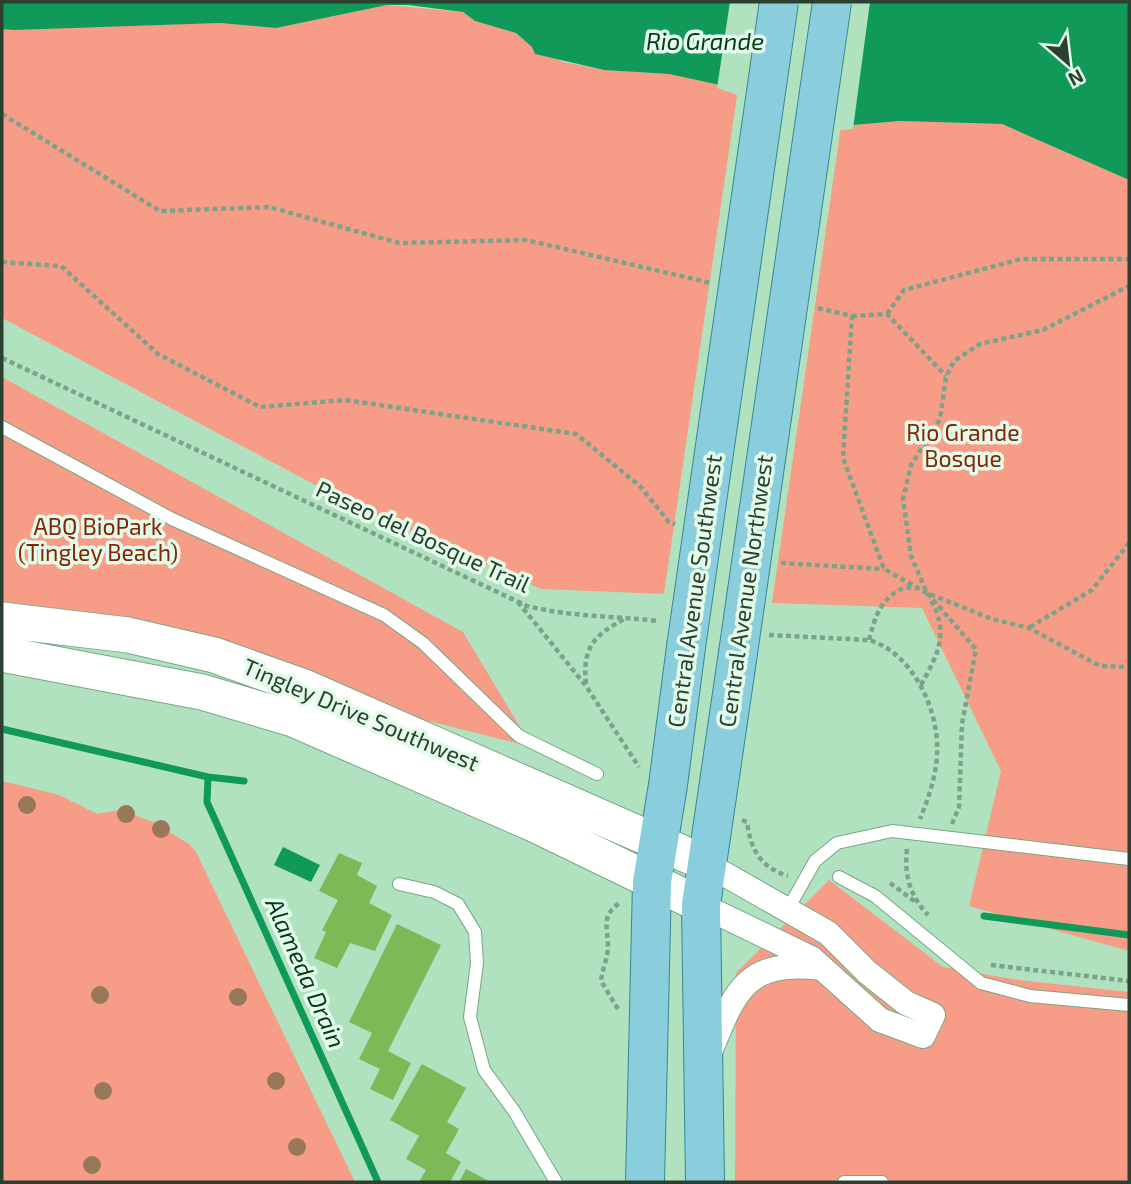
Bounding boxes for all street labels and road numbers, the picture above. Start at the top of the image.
street label: Central Avenue Southwest [661,452,727,729]
street label: Central Avenue Northwest [712,453,778,729]
street label: Paseo del Bosque Trail [312,474,535,598]
street label: Tingley Drive Southwest [239,652,484,777]

